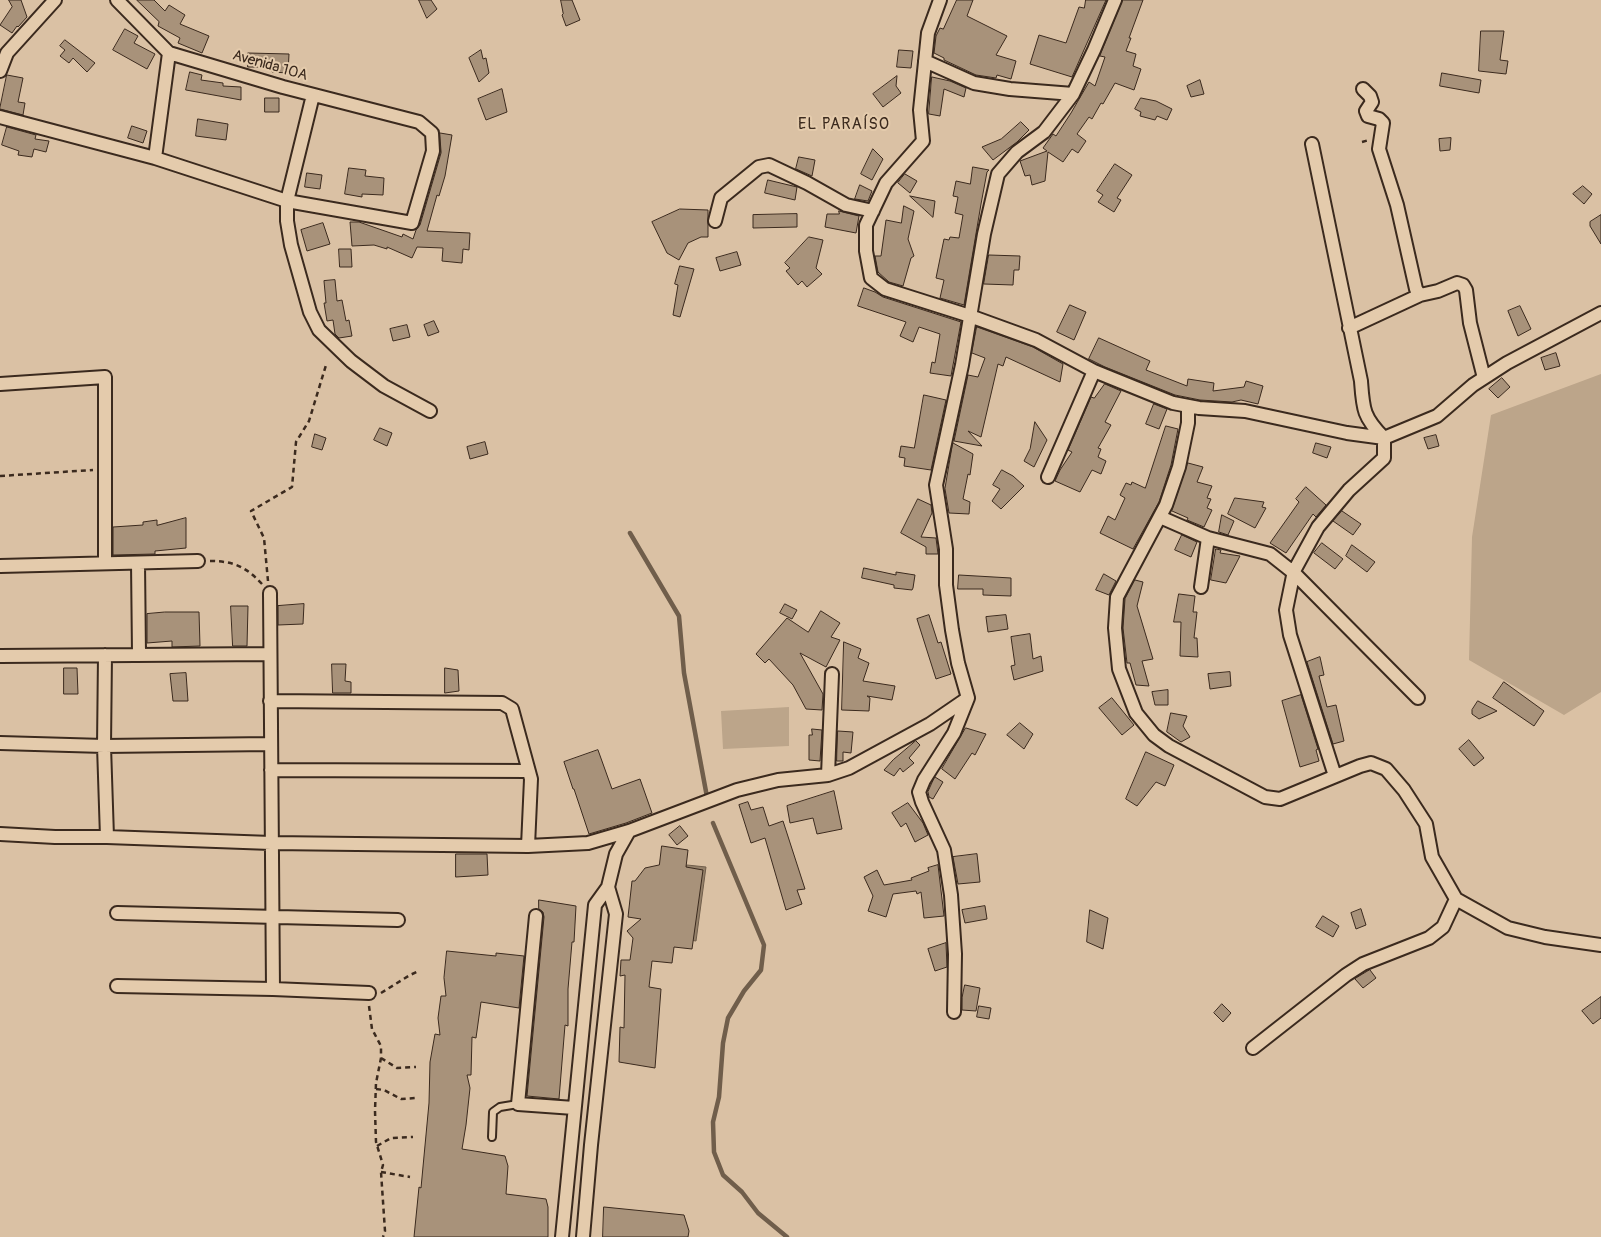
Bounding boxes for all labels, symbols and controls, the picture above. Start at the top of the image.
street label: Avenida 10A [230,47,310,85]
district label: EL PARAÍSO [797,115,891,135]

